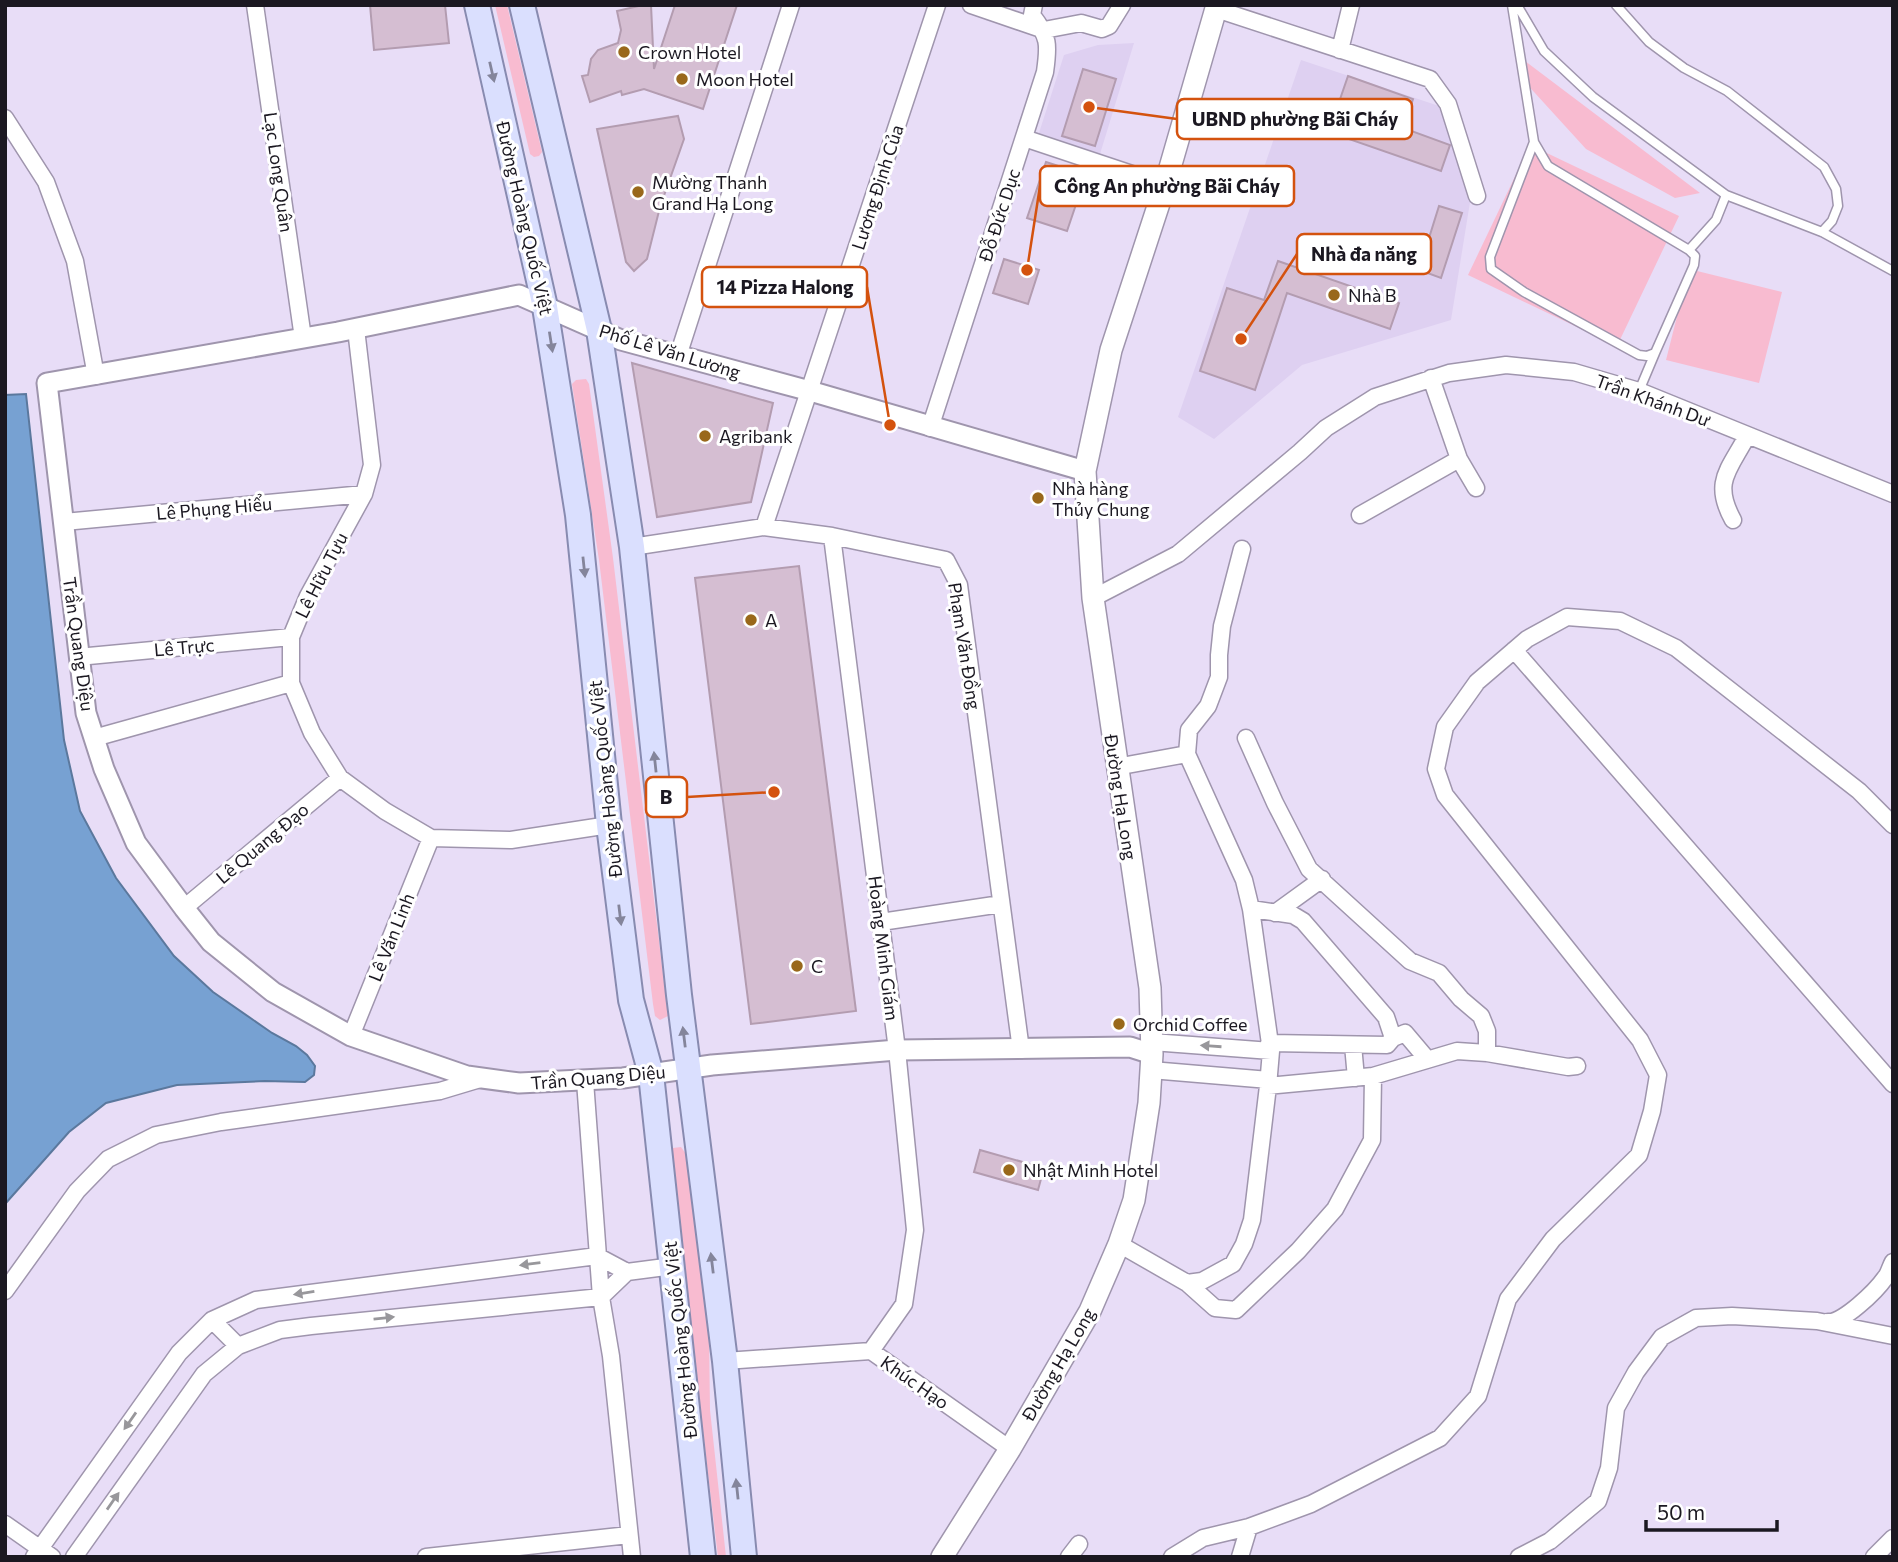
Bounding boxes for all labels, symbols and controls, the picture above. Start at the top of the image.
place label: Crown Hotel [638,41,741,63]
marker: Crown Hotel [616,44,632,60]
one-way arrow [487,61,498,83]
place label: Moon Hotel [696,68,794,90]
marker: Moon Hotel [674,71,690,87]
callout: UBND phường Bãi Cháy [1177,99,1412,139]
text: UBND phường Bãi Cháy [1192,107,1399,130]
street label: Lạc Long Quân [260,111,298,233]
street label: Đường Hoàng Quốc Việt [492,118,558,317]
street label: Lương Định Của [846,122,908,252]
street label: Đỗ Đức Dục [973,166,1024,265]
callout: Công An phường Bãi Cháy [1040,166,1294,206]
place label: Mường Thanh Grand Hạ Long [652,171,773,214]
text: Công An phường Bãi Cháy [1054,174,1281,197]
marker: Mường Thanh Grand Hạ Long [630,184,646,200]
callout: Nhà đa năng [1297,234,1431,274]
text: Nhà đa năng [1311,242,1417,265]
callout: 14 Pizza Halong [702,267,867,307]
text: 14 Pizza Halong [717,275,854,298]
place label: Nhà B [1348,284,1396,306]
marker: Nhà B [1326,287,1342,303]
street label: Phố Lê Văn Lương [597,319,744,383]
one-way arrow [546,331,557,353]
street label: Trần Khánh Dư [1593,369,1714,431]
place label: Agribank [719,425,793,447]
marker: Agribank [697,428,713,444]
place label: Nhà hàng Thủy Chung [1052,477,1150,520]
marker: Nhà hàng Thủy Chung [1030,490,1046,506]
street label: Lê Phụng Hiểu [155,492,273,524]
street label: Lê Hữu Tựu [290,528,352,622]
one-way arrow [578,556,589,578]
street label: Trần Quang Diệu [59,575,99,713]
street label: Phạm Văn Đồng [944,581,986,712]
place label: A [765,609,777,631]
marker: A [743,612,759,628]
street label: Lê Trực [153,633,215,661]
street label: Đường Hoàng Quốc Việt [584,679,626,880]
street label: Đường Hạ Long [1100,732,1142,862]
one-way arrow [649,751,660,773]
callout: B [646,777,687,817]
text: B [660,785,672,808]
street label: Lê Quang Đạo [211,798,313,888]
street label: Hoàng Minh Giám [864,874,904,1022]
street label: Lê Văn Linh [363,890,419,984]
one-way arrow [615,904,626,926]
place label: C [811,955,823,977]
marker: C [789,958,805,974]
place label: Orchid Coffee [1133,1013,1248,1035]
marker: Orchid Coffee [1111,1016,1127,1032]
one-way arrow [679,1026,690,1048]
one-way arrow [1200,1040,1222,1051]
street label: Trần Quang Diệu [530,1060,666,1094]
place label: Nhật Minh Hotel [1023,1159,1158,1181]
marker: Nhật Minh Hotel [1001,1162,1017,1178]
street label: Đường Hoàng Quốc Việt [659,1240,701,1441]
one-way arrow [707,1252,718,1274]
one-way arrow [518,1258,540,1269]
one-way arrow [293,1288,315,1299]
street label: Đường Hạ Long [1016,1303,1099,1425]
one-way arrow [373,1312,395,1323]
street label: Khúc Hạo [877,1351,953,1413]
one-way arrow [123,1412,137,1430]
one-way arrow [732,1478,743,1500]
scale bar [1646,1488,1777,1532]
one-way arrow [106,1492,120,1510]
text: 50 m [1657,1499,1705,1524]

